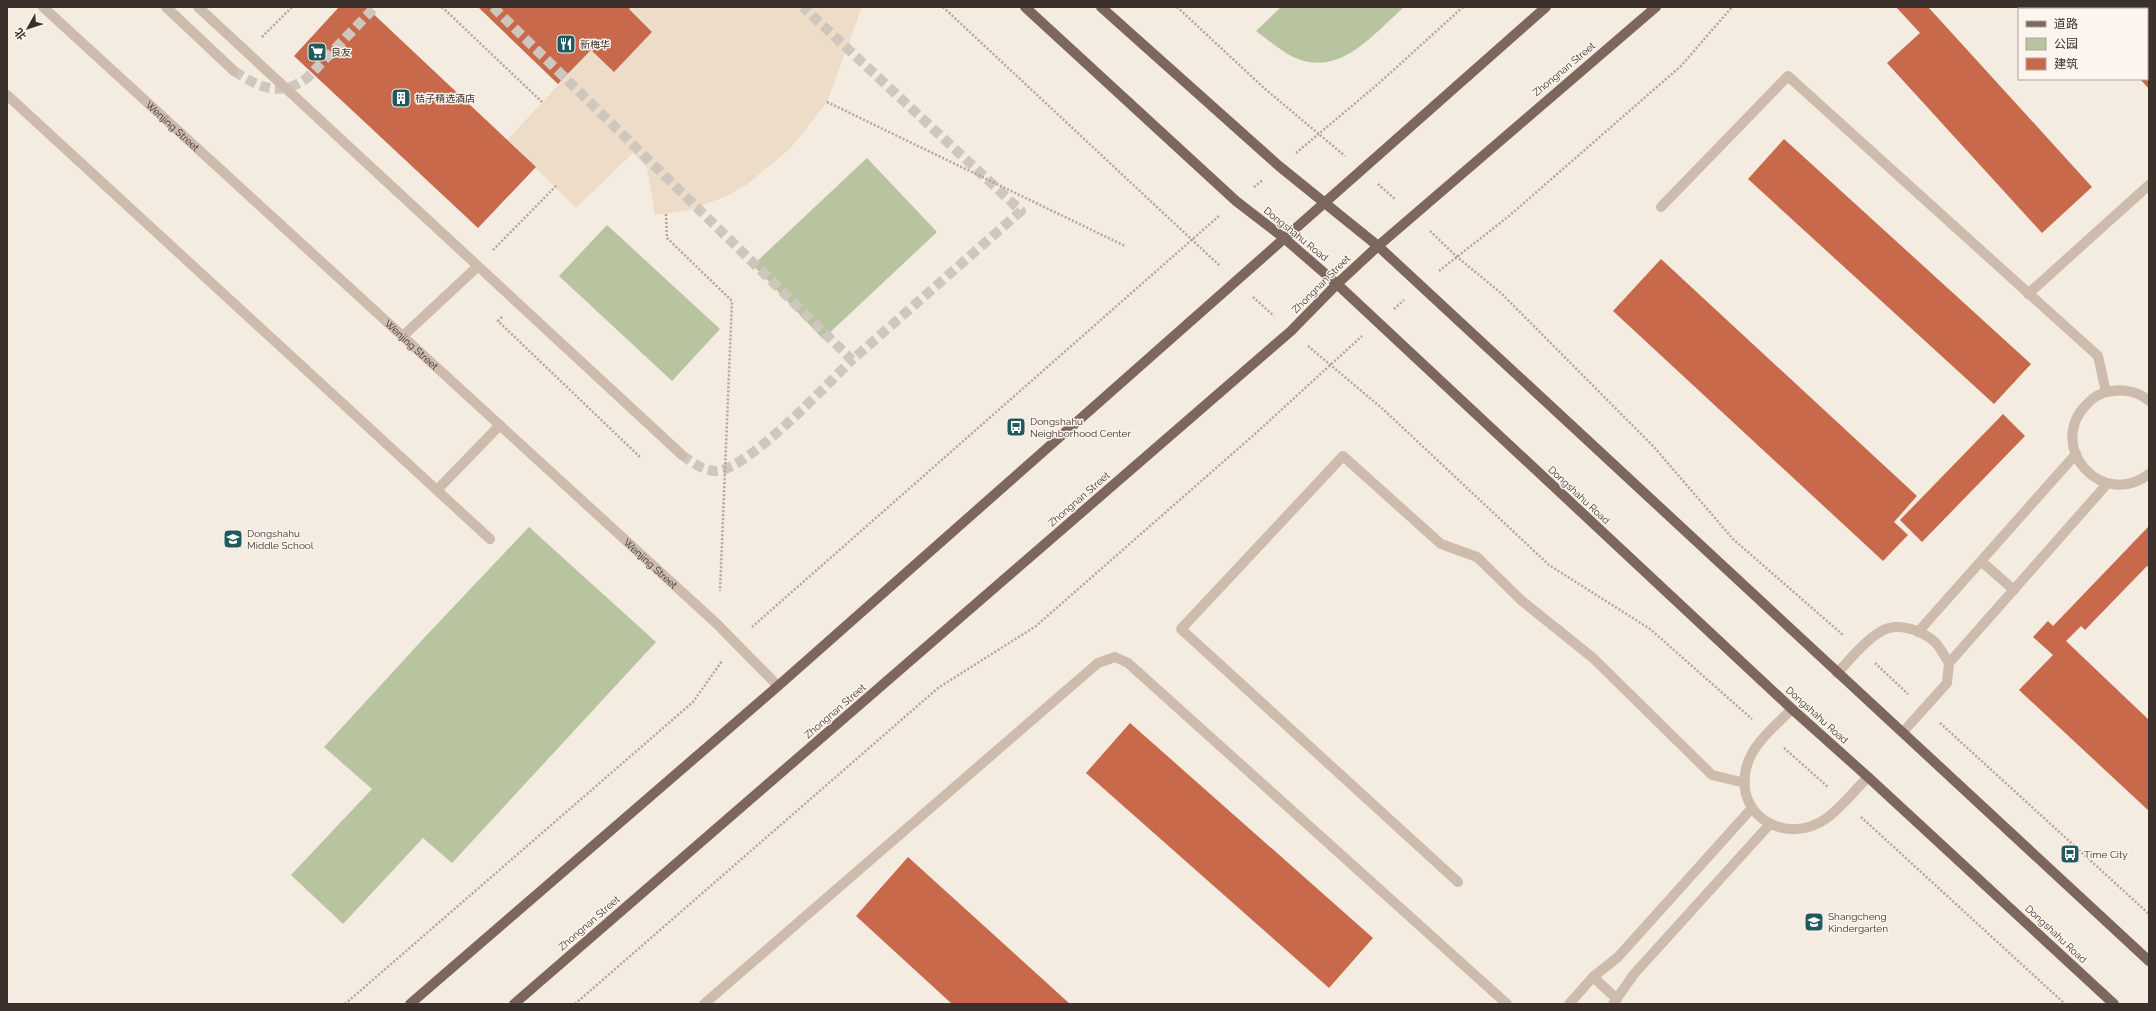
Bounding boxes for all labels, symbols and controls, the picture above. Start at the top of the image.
north arrow [8,8,48,48]
legend [2018,8,2148,80]
text: 道路 [2054,17,2078,31]
text: 北 [12,26,29,42]
restaurant icon: 新梅华 [555,33,577,55]
text: 公园 [2054,37,2078,51]
place label: 新梅华 [580,39,610,50]
street label: Zhongnan Street [1531,39,1598,98]
supermarket icon: 良友 [306,41,328,63]
place label: 良友 [331,47,351,58]
text: 建筑 [2054,57,2078,71]
building icon: 桔子精选酒店 [390,87,412,109]
place label: 桔子精选酒店 [415,93,475,104]
street label: Wenjing Street [144,99,202,153]
street label: Dongshahu Road [1262,205,1330,263]
street label: Zhongnan Street [1290,252,1353,315]
street label: Wenjing Street [383,317,441,372]
bus stop icon: Dongshahu Neighborhood Center [1005,416,1027,438]
place label: Dongshahu Neighborhood Center [1030,416,1131,439]
street label: Dongshahu Road [1546,464,1612,526]
street label: Zhongnan Street [1046,469,1112,529]
school or university icon: Dongshahu Middle School [222,528,244,550]
place label: Dongshahu Middle School [247,528,314,551]
street label: Wenjing Street [622,536,680,591]
street label: Zhongnan Street [802,681,868,741]
street label: Dongshahu Road [1784,684,1850,746]
bus stop icon: Time City [2059,843,2081,865]
place label: Time City [2084,849,2128,860]
street label: Zhongnan Street [556,893,622,953]
street label: Dongshahu Road [2023,903,2089,965]
school or university icon: Shangcheng Kindergarten [1803,911,1825,933]
place label: Shangcheng Kindergarten [1828,911,1888,934]

